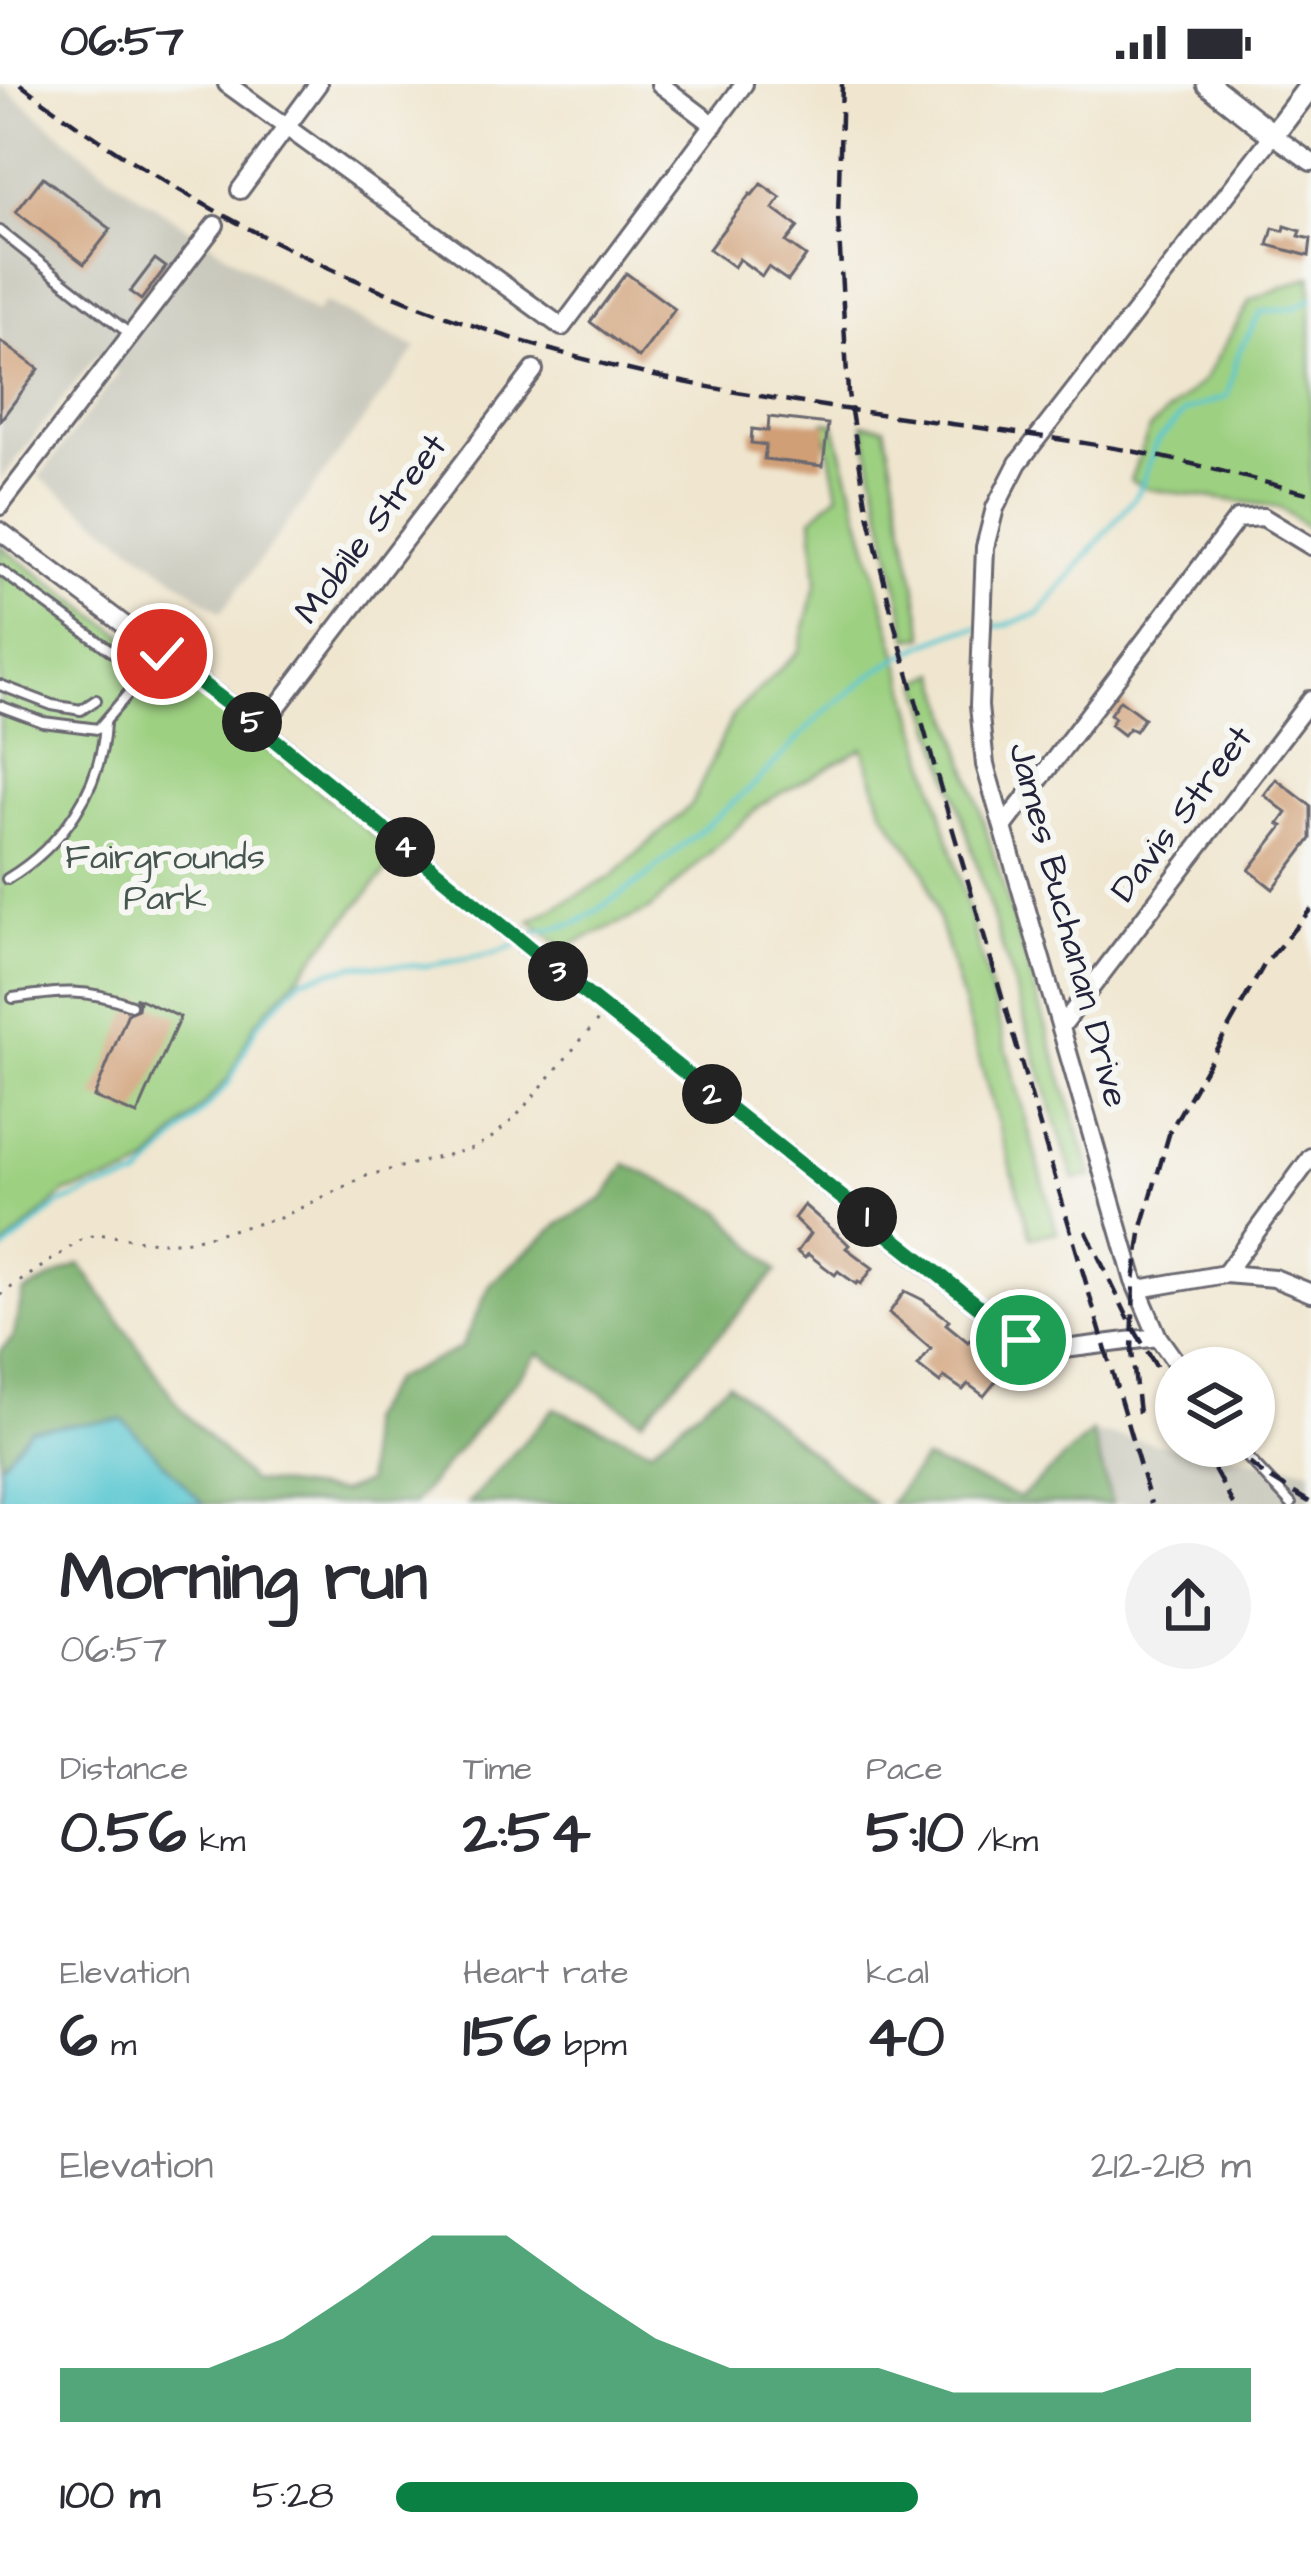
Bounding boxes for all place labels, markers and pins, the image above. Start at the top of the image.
pin [111,603,213,705]
pin: 5 [222,692,282,752]
pin: 4 [375,817,435,877]
pin: 3 [528,941,588,1001]
pin: 2 [682,1064,742,1124]
pin: 1 [837,1187,897,1247]
pin [970,1289,1072,1391]

